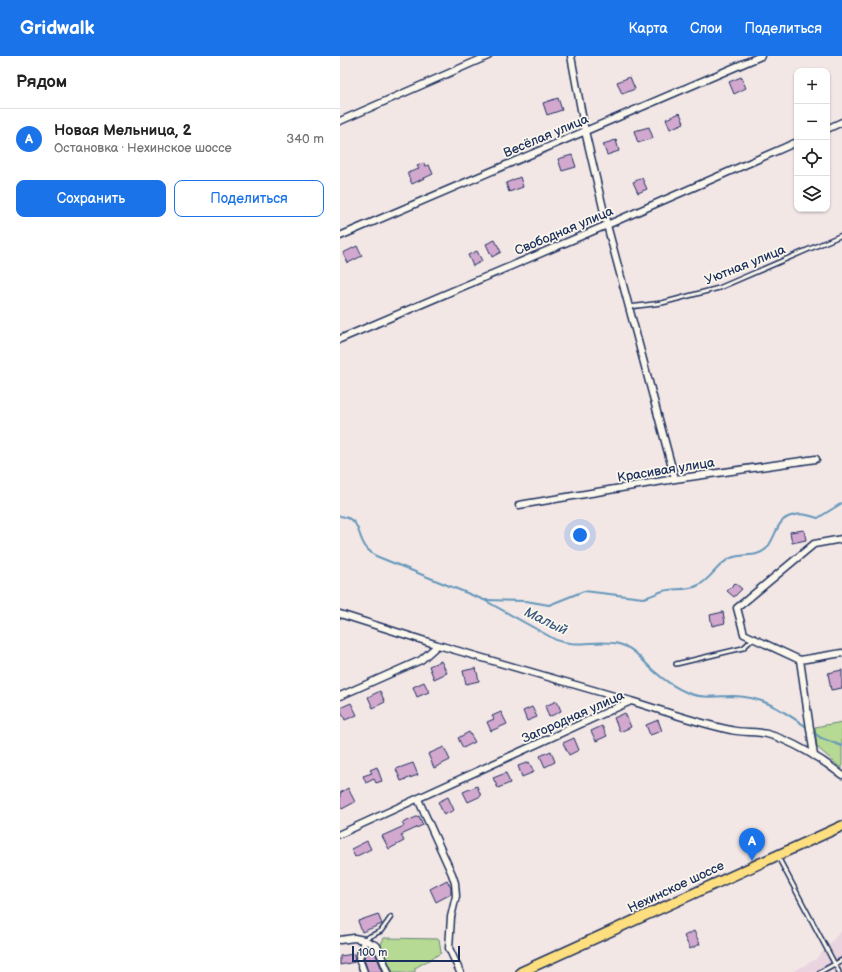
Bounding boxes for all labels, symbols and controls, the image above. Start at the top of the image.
text: Gridwalk [20,17,95,40]
text: Карта [628,20,668,37]
text: Слои [690,20,722,37]
text: Поделиться [744,20,822,37]
map controls [794,68,830,212]
button: + [794,68,830,104]
text: Рядом [16,72,67,92]
button: − [794,104,830,140]
street label: Весёлая улица [501,111,591,161]
text: Новая Мельница, 2 [54,121,191,140]
text: A [25,131,33,147]
text: 340 m [286,131,324,147]
text: Остановка · Нехинское шоссе [54,140,232,156]
button: locate [794,140,830,176]
button: layers [794,176,830,212]
button: Сохранить [16,180,166,217]
button: Поделиться [174,180,324,217]
street label: Свободная улица [512,203,616,259]
street label: Уютная улица [702,241,788,288]
street label: Красивая улица [616,454,716,486]
your location [570,525,590,545]
water label: Малый [522,603,570,639]
street label: Загородная улица [519,687,627,747]
pin: A [739,828,765,861]
street label: Нехинское шоссе [625,858,727,916]
scale bar [352,944,460,963]
text: 100 m [358,946,387,959]

